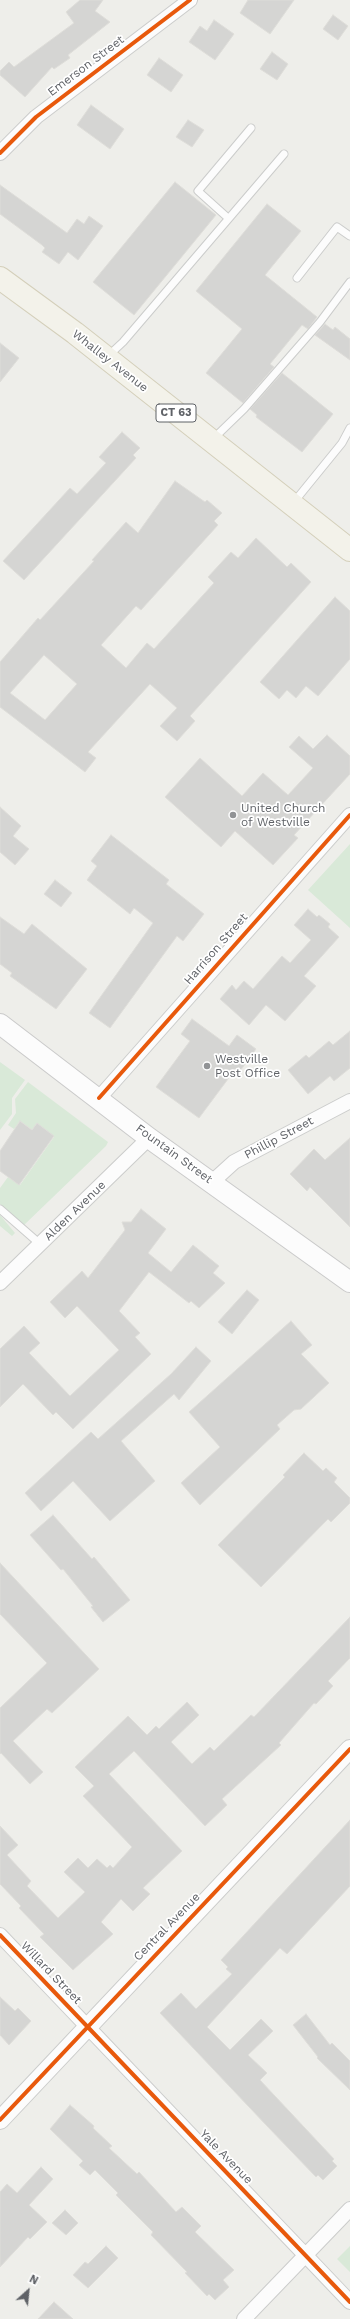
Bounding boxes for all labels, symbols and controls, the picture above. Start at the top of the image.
street label: Emerson Street [45,33,127,99]
street label: Whalley Avenue [69,327,151,395]
road number: CT 63 [156,404,196,422]
place label: United Church of Westville [241,801,326,829]
marker: United Church of Westville [228,810,238,820]
street label: Harrison Street [181,910,251,988]
place label: Westville Post Office [215,1052,280,1080]
marker: Westville Post Office [202,1061,212,1071]
street label: Phillip Street [242,1114,316,1162]
street label: Fountain Street [133,1121,215,1187]
street label: Alden Avenue [41,1178,109,1244]
street label: Central Avenue [131,1890,203,1964]
street label: Willard Street [18,1939,84,2007]
street label: Yale Avenue [197,2127,255,2187]
north arrow [8,2271,48,2311]
text: N [27,2272,40,2288]

